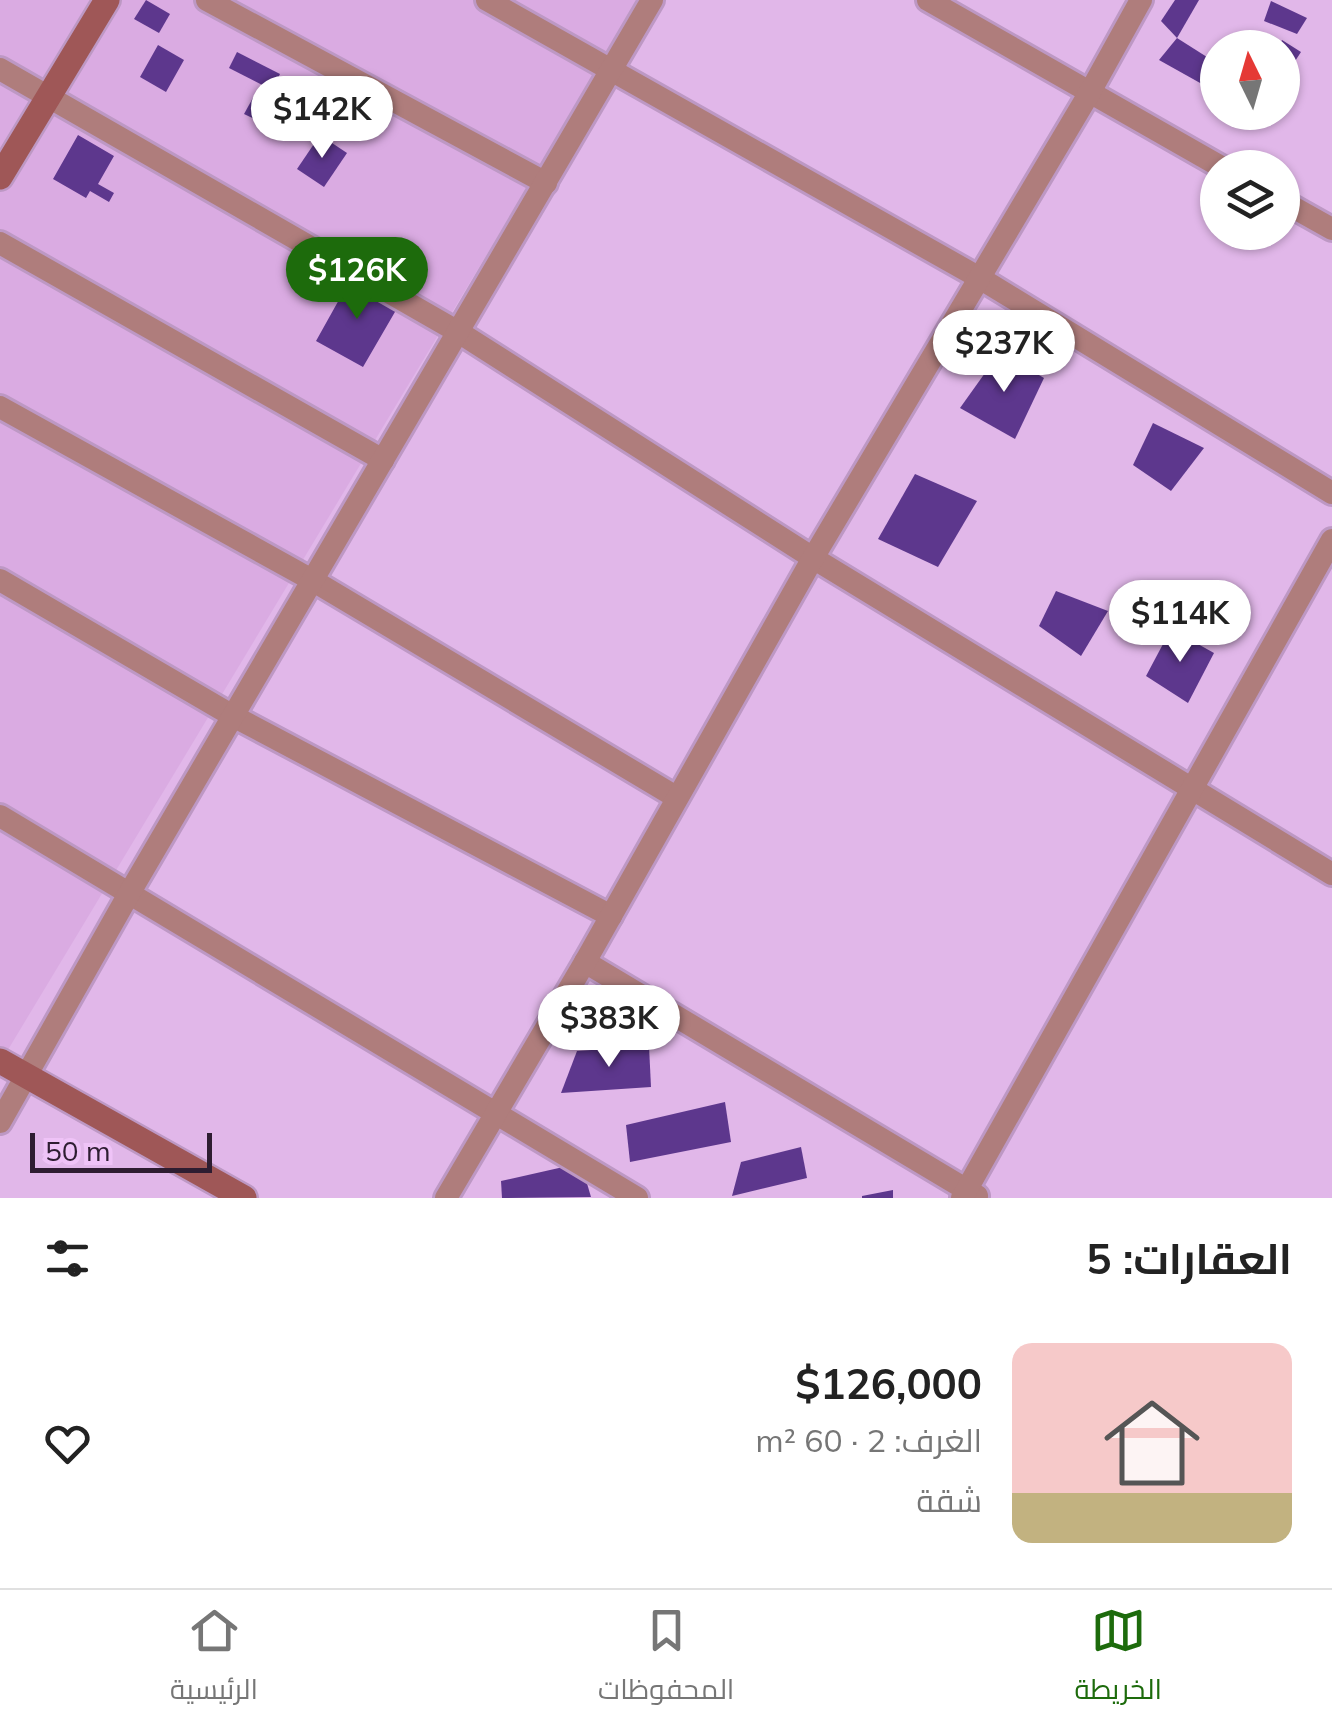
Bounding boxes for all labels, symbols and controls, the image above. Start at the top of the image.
north arrow [1200,30,1300,130]
map controls [1200,30,1300,250]
pin: $142K [252,76,392,161]
text: $142K [273,88,371,128]
button: layers [1200,150,1300,250]
pin: $126K [287,237,427,322]
text: $126K [308,249,406,289]
pin: $237K [934,310,1074,395]
text: $237K [955,322,1053,362]
pin: $114K [1110,580,1250,665]
text: $114K [1131,592,1229,632]
pin: $383K [539,985,679,1070]
text: $383K [560,997,658,1037]
scale bar [30,1128,212,1172]
text: 50 m [45,1133,111,1168]
icon: filters [40,1231,95,1286]
text: العقارات: 5 [1086,1232,1292,1285]
text: $126,000 [795,1357,982,1410]
icon: home [1092,1383,1212,1503]
icon: heart [40,1416,95,1471]
text: الغرف: 2 · 60 m² [756,1420,982,1460]
text: شقة [917,1480,982,1520]
tab: الرئيسية [170,1603,258,1715]
tab: المحفوظات [598,1603,734,1715]
tab: الخريطة [1075,1603,1162,1715]

